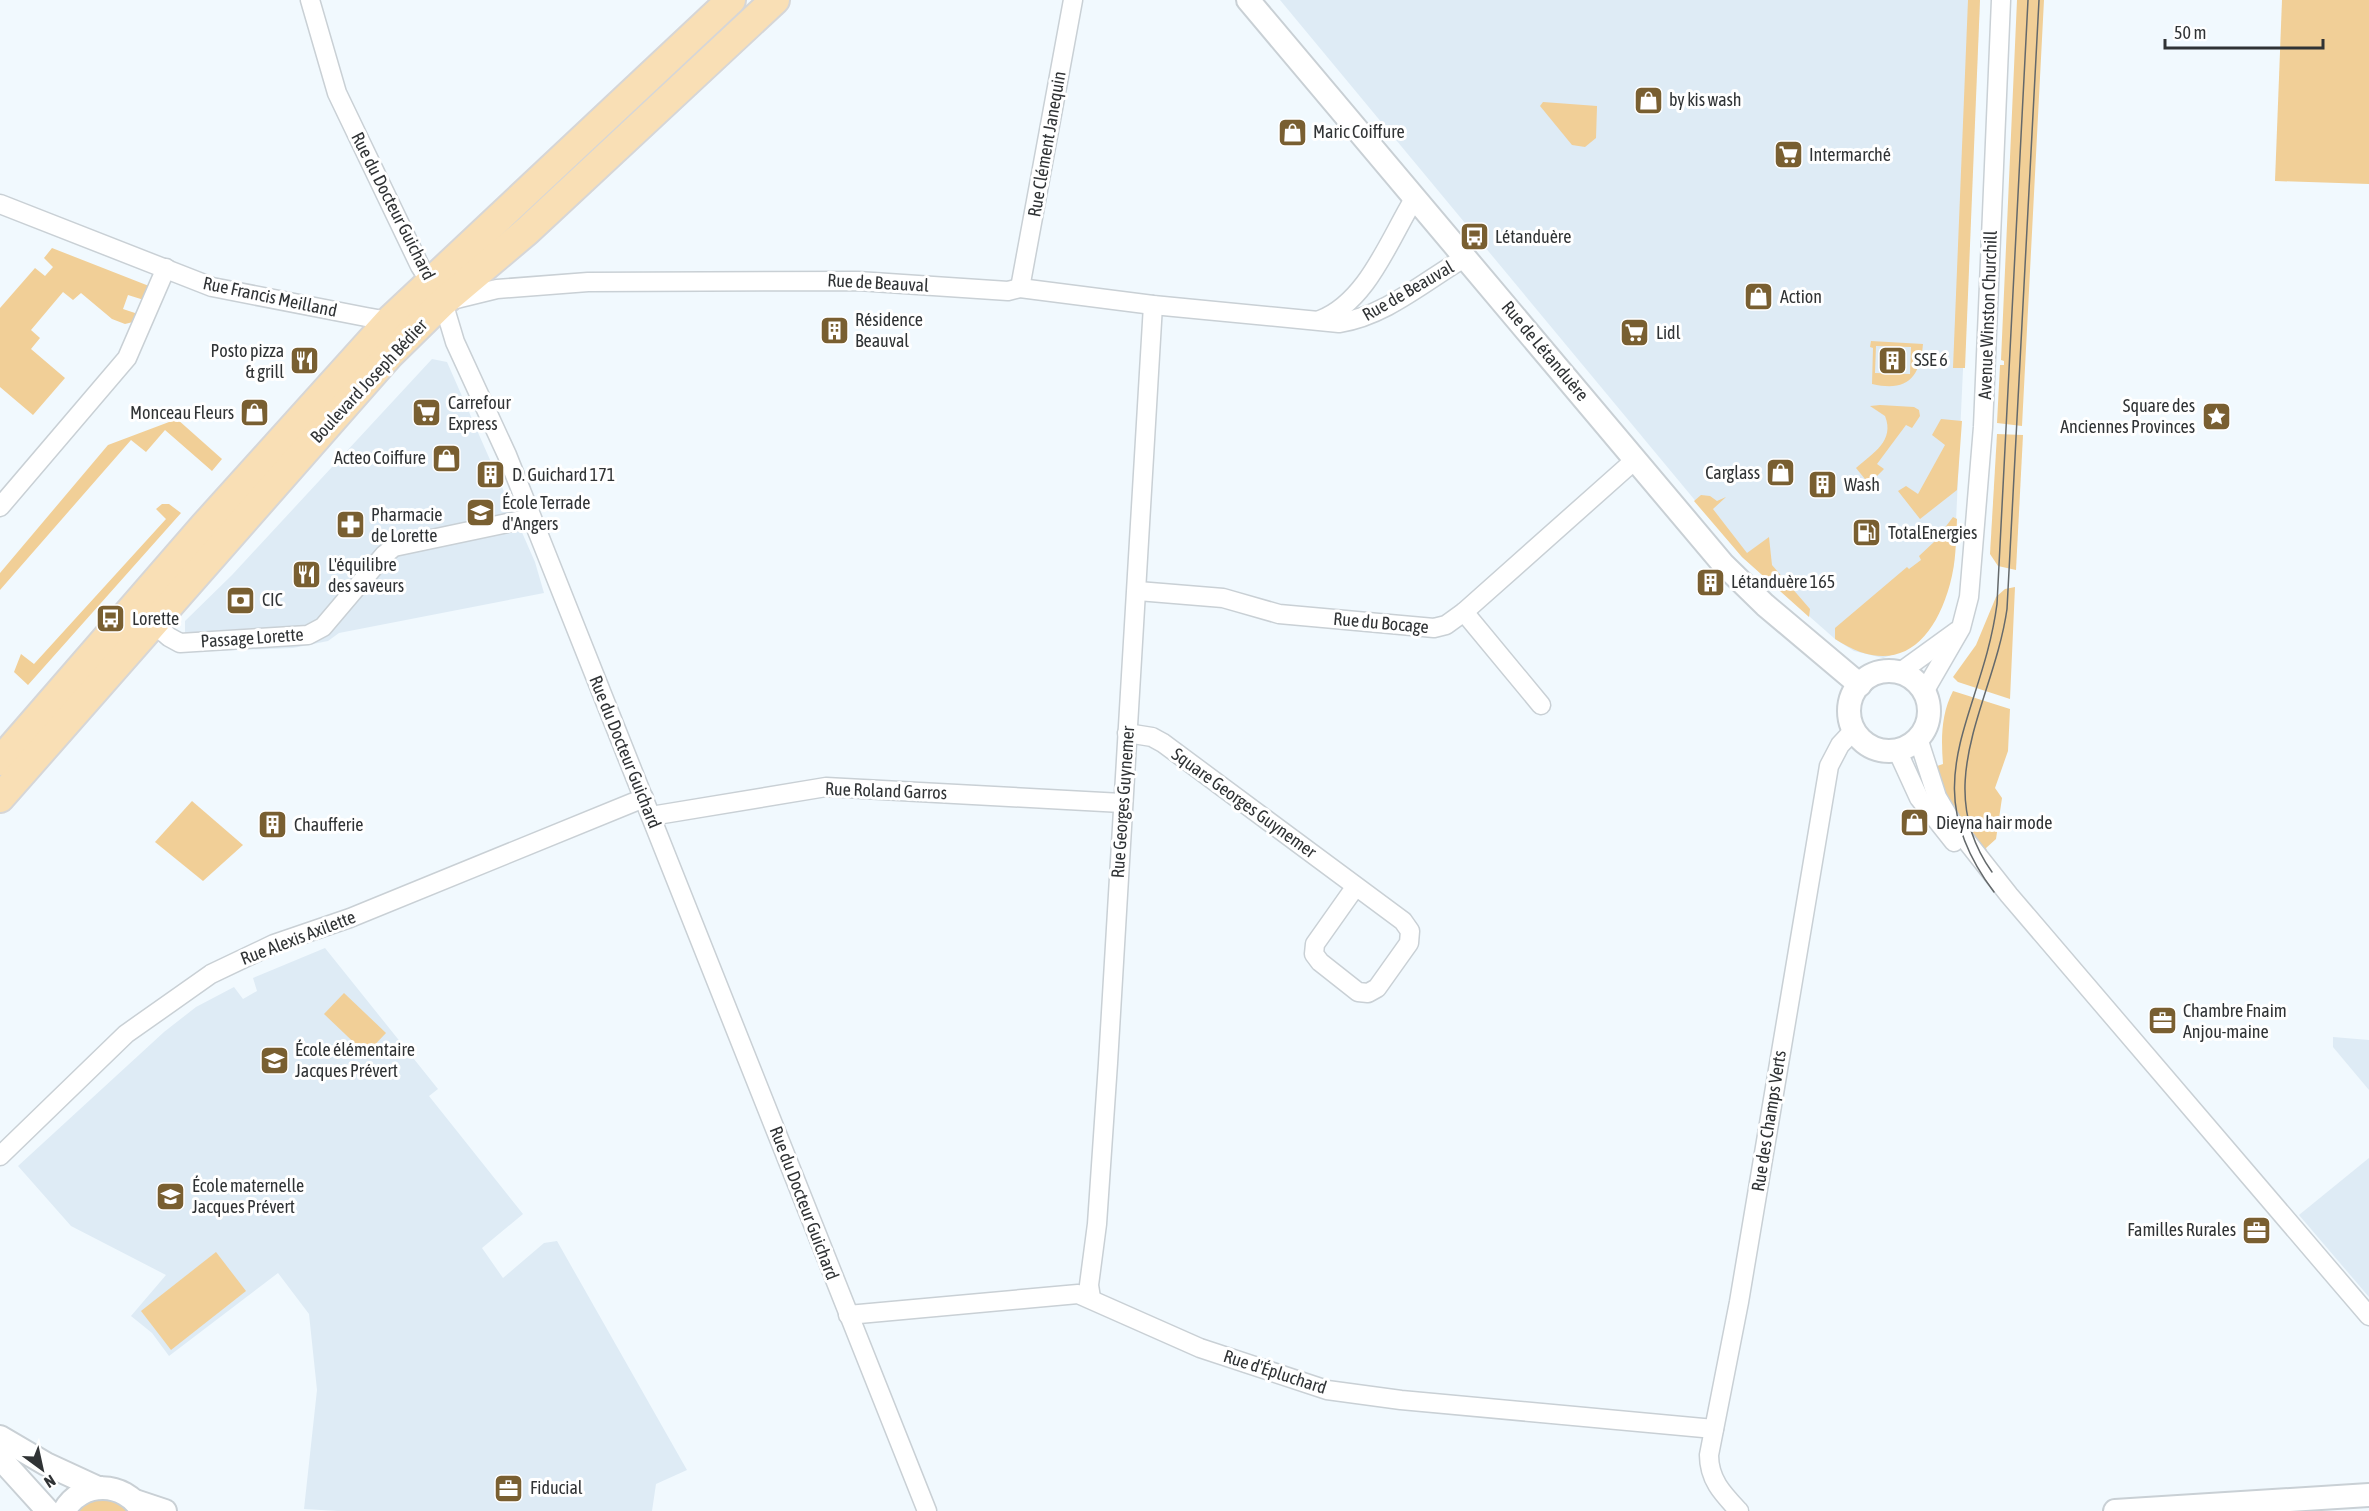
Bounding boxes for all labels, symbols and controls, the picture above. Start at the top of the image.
scale bar [2165,12,2322,50]
text: 50 m [2174,22,2206,43]
street label: Rue Clément Janequin [1023,69,1070,218]
shop icon: by kis wash [1632,84,1664,116]
place label: by kis wash [1669,89,1742,110]
shop icon: Maric Coiffure [1276,116,1308,148]
place label: Maric Coiffure [1313,121,1405,142]
street label: Rue du Docteur Guichard [347,128,440,283]
supermarket icon: Intermarché [1772,139,1804,171]
place label: Intermarché [1809,144,1891,165]
bus stop icon: Létanduère [1458,221,1490,253]
place label: Létanduère [1495,226,1571,247]
street label: Avenue Winston Churchill [1974,230,2001,400]
street label: Rue de Beauval [1358,256,1457,325]
street label: Rue de Beauval [827,269,930,296]
street label: Rue Francis Meilland [201,272,339,321]
shop icon: Action [1743,281,1775,313]
place label: Action [1780,286,1822,307]
street label: Rue de Létanduère [1498,297,1593,405]
place label: Résidence Beauval [855,309,923,351]
street label: Boulevard Joseph Bédier [306,314,432,447]
building icon: Résidence Beauval [818,314,850,346]
supermarket icon: Lidl [1619,317,1651,349]
place label: Lidl [1656,322,1681,343]
place label: Posto pizza & grill [211,340,284,382]
building icon: SSE 6 [1877,344,1909,376]
restaurant icon: Posto pizza & grill [289,345,321,377]
place label: SSE 6 [1914,349,1948,370]
place label: Carrefour Express [448,392,511,434]
place label: Square des Anciennes Provinces [2060,395,2195,437]
shop icon: Monceau Fleurs [239,397,271,429]
supermarket icon: Carrefour Express [411,397,443,429]
place icon: Square des Anciennes Provinces [2200,400,2232,432]
place label: Monceau Fleurs [130,402,234,423]
shop icon: Acteo Coiffure [431,442,463,474]
place label: Acteo Coiffure [334,447,426,468]
shop icon: Carglass [1765,457,1797,489]
building icon: D. Guichard 171 [475,459,507,491]
place label: Carglass [1705,462,1760,483]
place label: D. Guichard 171 [512,464,615,485]
building icon: Wash [1807,469,1839,501]
place label: Wash [1844,474,1880,495]
place label: École Terrade d'Angers [502,492,590,534]
school or university icon: École Terrade d'Angers [465,497,497,529]
place label: Pharmacie de Lorette [371,504,443,546]
pharmacy icon: Pharmacie de Lorette [334,509,366,541]
fuel station icon: TotalEnergies [1851,517,1883,549]
place label: TotalEnergies [1888,522,1977,543]
place label: L'équilibre des saveurs [328,554,404,596]
restaurant icon: L'équilibre des saveurs [291,559,323,591]
building icon: Létanduère 165 [1694,566,1726,598]
place label: Létanduère 165 [1731,571,1835,592]
bank icon: CIC [225,584,257,616]
place label: CIC [262,589,283,610]
bus stop icon: Lorette [95,603,127,635]
place label: Lorette [132,608,179,629]
street label: Rue du Bocage [1333,608,1430,637]
street label: Passage Lorette [200,623,304,652]
street label: Rue du Docteur Guichard [585,672,666,831]
street label: Rue Georges Guynemer [1107,724,1138,879]
street label: Square Georges Guynemer [1168,743,1321,862]
street label: Rue Roland Garros [825,778,947,803]
shop icon: Dieyna hair mode [1899,807,1931,839]
building icon: Chaufferie [257,809,289,841]
place label: Dieyna hair mode [1936,812,2052,833]
place label: Chaufferie [294,814,363,835]
street label: Rue Alexis Axilette [237,906,358,969]
place label: Chambre Fnaim Anjou-maine [2183,1000,2287,1042]
office icon: Chambre Fnaim Anjou-maine [2146,1005,2178,1037]
place label: École élémentaire Jacques Prévert [295,1039,415,1081]
school or university icon: École élémentaire Jacques Prévert [258,1044,290,1076]
street label: Rue des Champs Verts [1747,1049,1790,1193]
street label: Rue du Docteur Guichard [765,1123,843,1283]
place label: École maternelle Jacques Prévert [192,1175,304,1217]
school or university icon: École maternelle Jacques Prévert [155,1180,187,1212]
office icon: Familles Rurales [2241,1214,2273,1246]
place label: Familles Rurales [2127,1219,2236,1240]
street label: Rue d'Épluchard [1221,1345,1329,1398]
north arrow [12,1439,72,1499]
text: N [41,1471,59,1492]
office icon: Fiducial [493,1472,525,1504]
place label: Fiducial [530,1477,583,1498]

